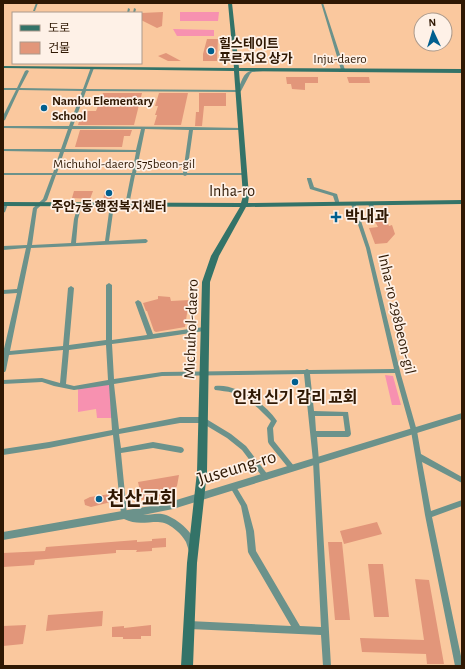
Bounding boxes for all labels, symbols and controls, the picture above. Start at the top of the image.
legend [12,12,142,64]
north arrow [413,12,453,52]
text: N [428,17,437,28]
text: 도로 [48,22,70,34]
place label: 힐스테이트 푸르지오 상가 [219,36,293,66]
text: 건물 [48,42,70,54]
marker: 힐스테이트 푸르지오 상가 [206,46,216,56]
street label: Inju-daero [313,53,367,66]
place label: Nambu Elementary School [52,95,154,123]
marker: Nambu Elementary School [39,103,49,113]
street label: Michuhol-daero 575beon-gil [53,158,195,171]
street label: Inha-ro [209,183,255,199]
marker: 주안7동 행정복지센터 [104,188,114,198]
place label: 주안7동 행정복지센터 [51,199,167,214]
place label: 박내과 [345,208,389,225]
marker: 박내과 [330,211,342,223]
street label: Inha-ro 298beon-gil [375,252,419,376]
street label: Michuhol-daero [181,279,201,379]
marker: 인천 신기 감리 교회 [290,377,300,387]
place label: 인천 신기 감리 교회 [232,388,358,406]
street label: Juseung-ro [195,447,279,489]
place label: 천산교회 [107,488,177,509]
marker: 천산교회 [94,494,104,504]

